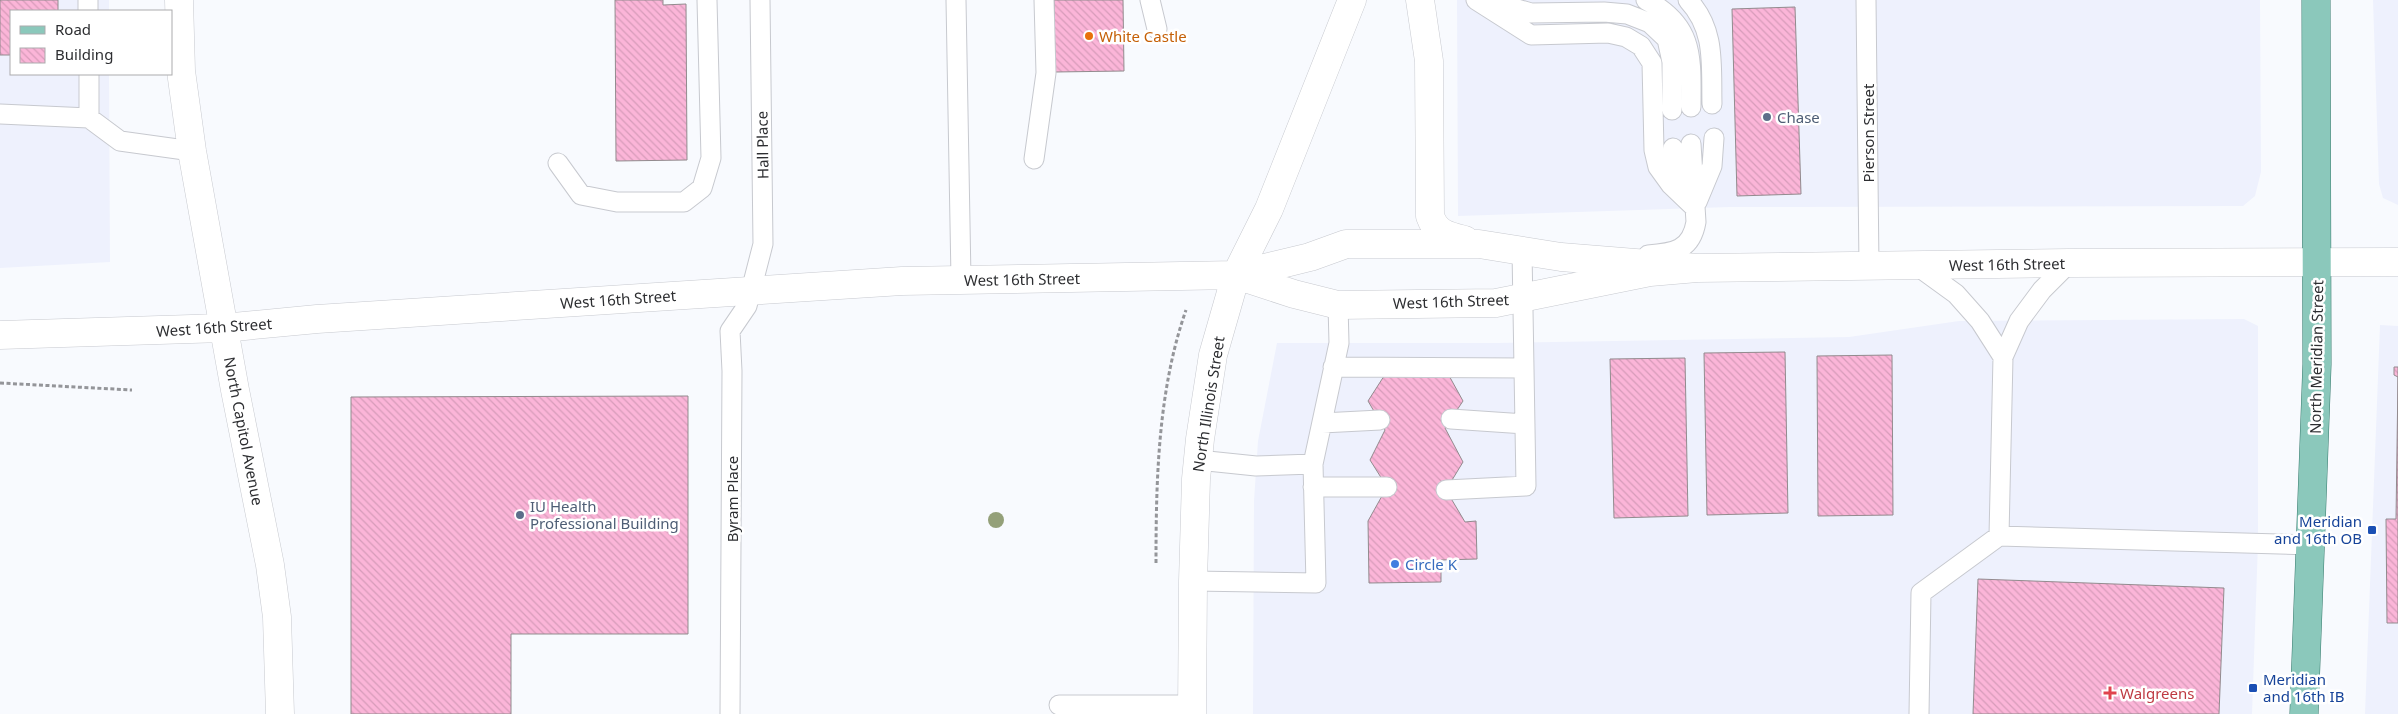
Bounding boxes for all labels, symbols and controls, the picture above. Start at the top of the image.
legend [10,10,172,75]
text: Road [55,19,91,39]
place label: White Castle [1099,26,1187,46]
marker: White Castle [1083,30,1095,42]
text: Building [55,44,113,64]
street label: Pierson Street [1858,83,1878,182]
place label: Chase [1777,107,1820,127]
street label: Hall Place [751,111,773,179]
marker: Chase [1761,111,1773,123]
street label: West 16th Street [1949,253,2066,275]
street label: West 16th Street [964,268,1081,290]
street label: North Meridian Street [2305,279,2327,434]
street label: West 16th Street [559,285,677,313]
street label: West 16th Street [1393,289,1510,313]
street label: West 16th Street [155,313,273,341]
street label: North Illinois Street [1187,334,1229,473]
street label: North Capitol Avenue [220,355,268,507]
street label: Byram Place [722,456,742,542]
place label: IU Health Professional Building [530,496,679,533]
marker: IU Health Professional Building [514,509,526,521]
place label: Meridian and 16th OB [2274,511,2362,548]
marker: Meridian and 16th OB [2366,524,2378,536]
place label: Circle K [1405,554,1458,574]
marker: Circle K [1389,558,1401,570]
place label: Meridian and 16th IB [2263,669,2344,706]
marker: Meridian and 16th IB [2247,682,2259,694]
place label: Walgreens [2120,683,2194,703]
marker: Walgreens [2104,687,2116,699]

